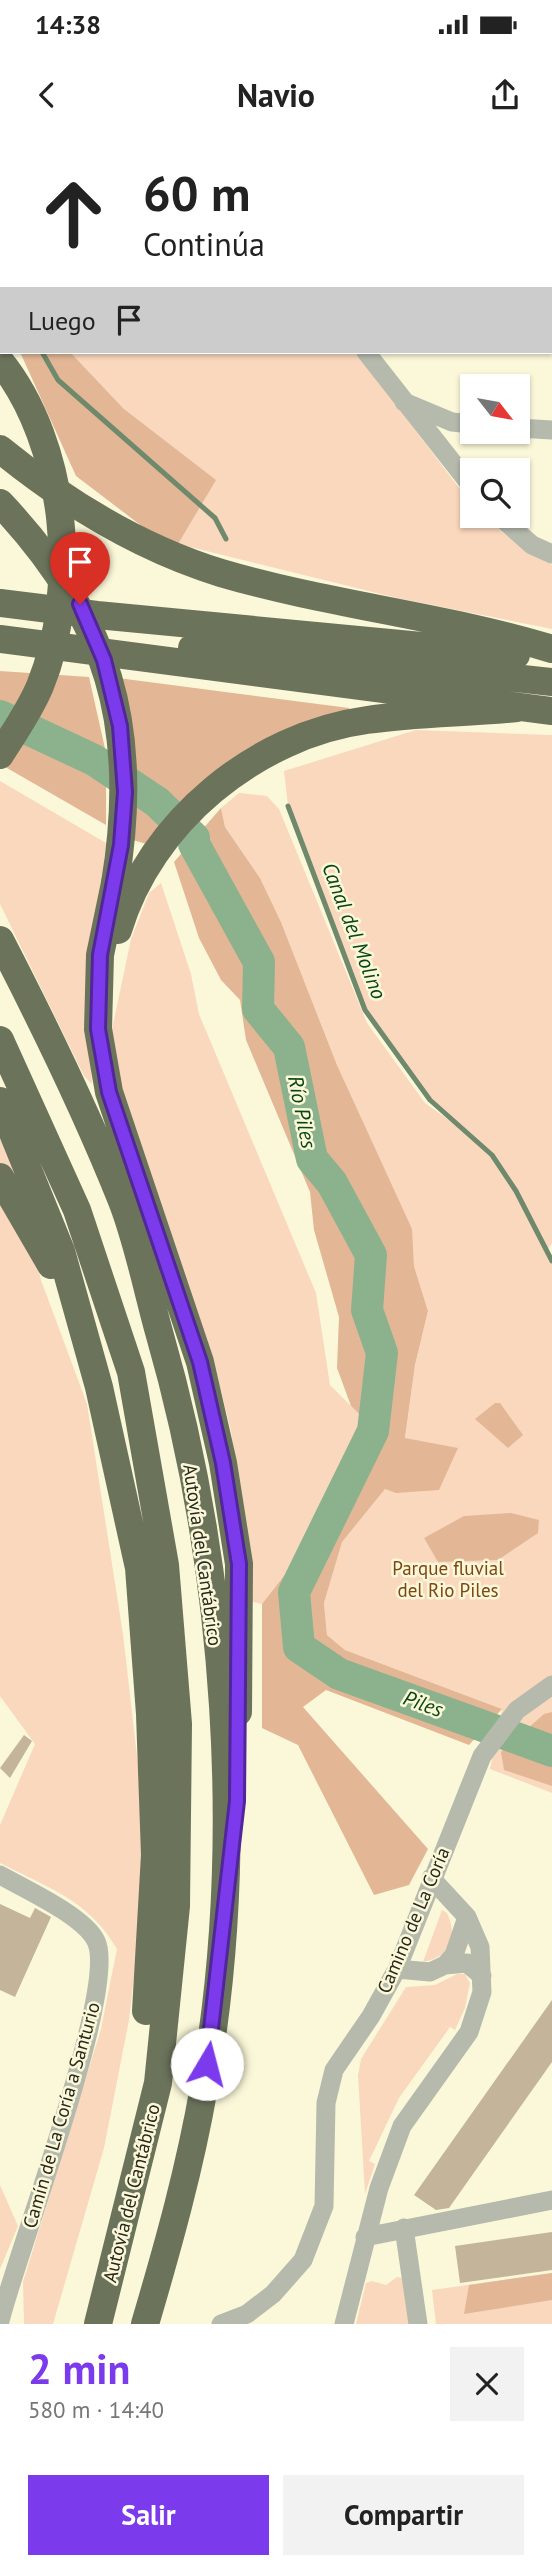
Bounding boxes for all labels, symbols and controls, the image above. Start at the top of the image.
text: 14:38 [35,8,101,41]
text: Navio [237,74,315,116]
icon: back [28,76,66,114]
icon: share [486,76,524,114]
text: 60 m [143,161,250,225]
icon: ahead [28,168,119,259]
text: Continúa [143,223,265,265]
icon: arrive [110,301,148,339]
text: Luego [28,304,96,337]
north arrow [460,374,530,444]
map controls [460,374,530,528]
button: search [460,458,530,528]
pin [50,532,110,604]
icon: arrive [61,543,99,581]
water label: Canal del Molino [316,859,393,1003]
water label: Río Piles [282,1073,323,1151]
street label: Autovía del Cantábrico [178,1463,228,1647]
park label: Parque fluvial del Rio Piles [392,1556,504,1602]
water label: Piles [400,1684,447,1723]
street label: Camino de La Coría [371,1843,455,1997]
street label: Camín de La Coría a Santurio [17,1999,105,2231]
position arrow [170,2027,244,2101]
street label: Autovía del Cantábrico [97,2101,165,2285]
text: 2 min [28,2341,130,2396]
button: close [450,2347,524,2421]
text: 580 m · 14:40 [28,2395,164,2424]
button: Salir [28,2475,269,2555]
button: Compartir [283,2475,524,2555]

